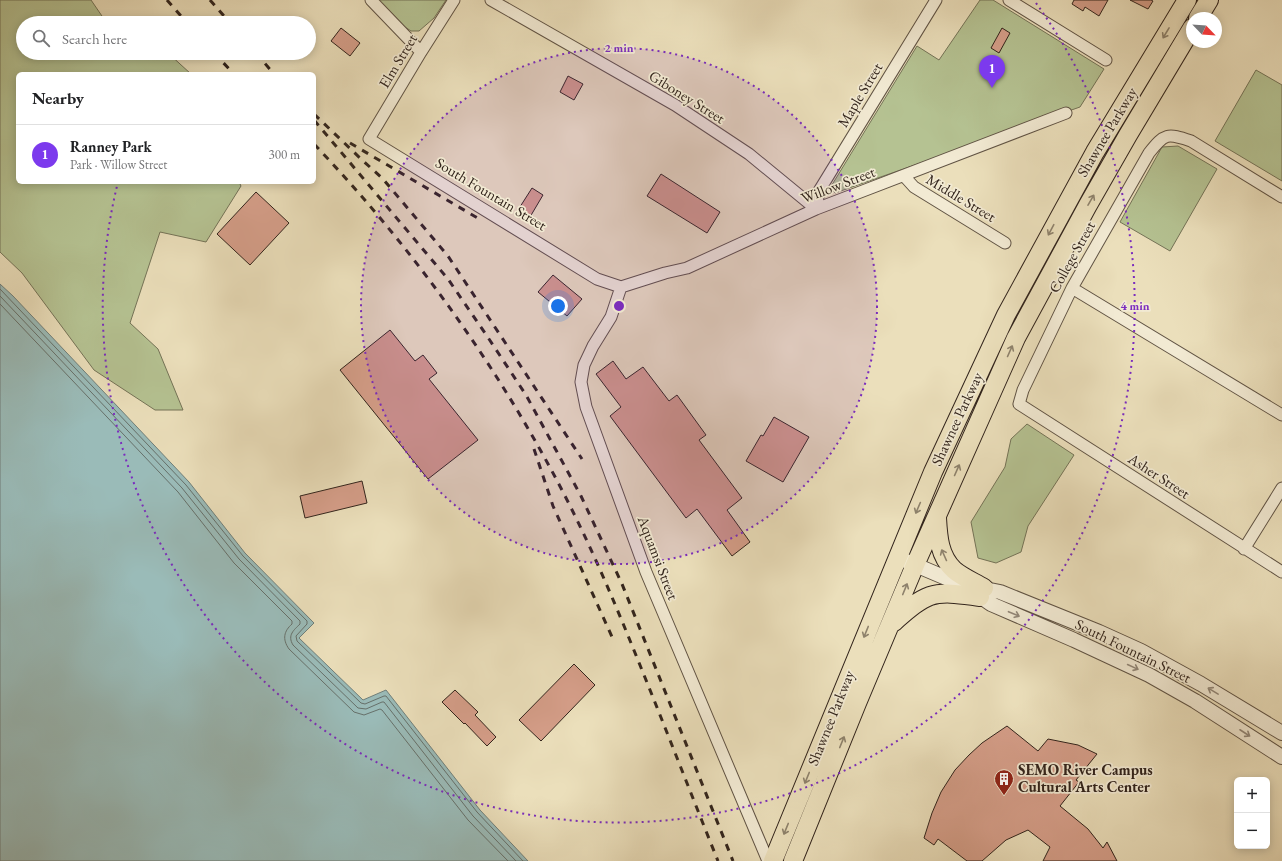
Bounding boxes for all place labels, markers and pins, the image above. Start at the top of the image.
pin: 1 [979,55,1005,88]
centre of rings [612,299,626,313]
place label: SEMO River Campus Cultural Arts Center [1018,760,1153,796]
building icon: SEMO River Campus Cultural Arts Center [993,768,1015,796]

